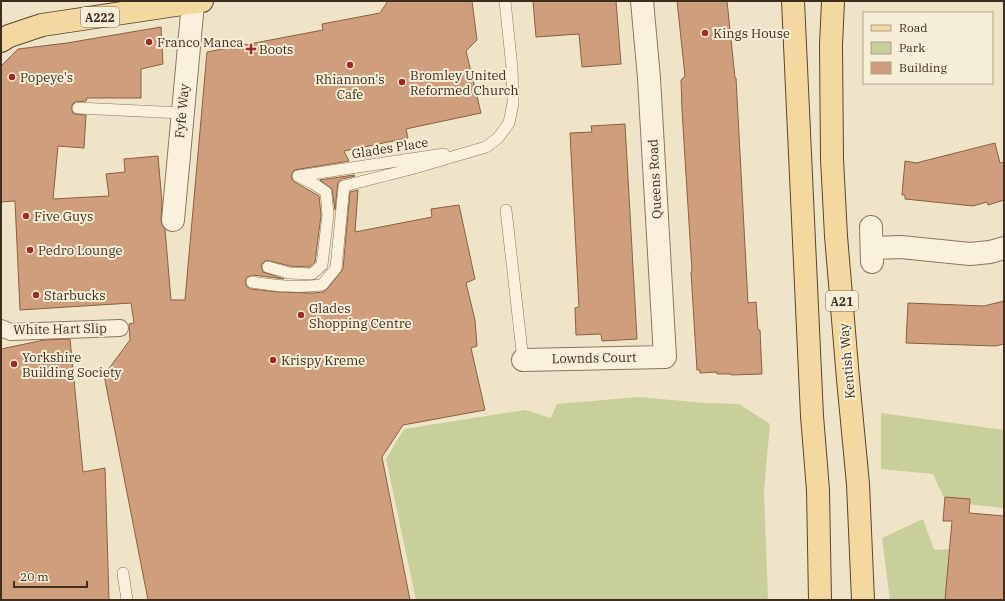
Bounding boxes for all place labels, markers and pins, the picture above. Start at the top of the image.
place label: Kings House [713,25,790,42]
marker: Kings House [700,28,710,38]
place label: Franco Manca [157,34,243,51]
marker: Franco Manca [144,37,154,47]
place label: Boots [259,41,293,58]
marker: Boots [246,44,256,54]
marker: Rhiannon's Cafe [345,60,355,70]
place label: Bromley United Reformed Church [410,67,519,99]
place label: Popeye's [20,69,73,86]
place label: Rhiannon's Cafe [315,71,385,103]
marker: Popeye's [7,72,17,82]
marker: Bromley United Reformed Church [397,77,407,87]
place label: Five Guys [34,208,93,225]
marker: Five Guys [21,211,31,221]
place label: Pedro Lounge [38,242,122,259]
marker: Pedro Lounge [25,245,35,255]
place label: Starbucks [44,287,106,304]
marker: Starbucks [31,290,41,300]
place label: Glades Shopping Centre [309,300,411,332]
marker: Glades Shopping Centre [296,310,306,320]
place label: Yorkshire Building Society [22,349,121,381]
place label: Krispy Kreme [281,352,365,369]
marker: Krispy Kreme [268,355,278,365]
marker: Yorkshire Building Society [9,359,19,369]

